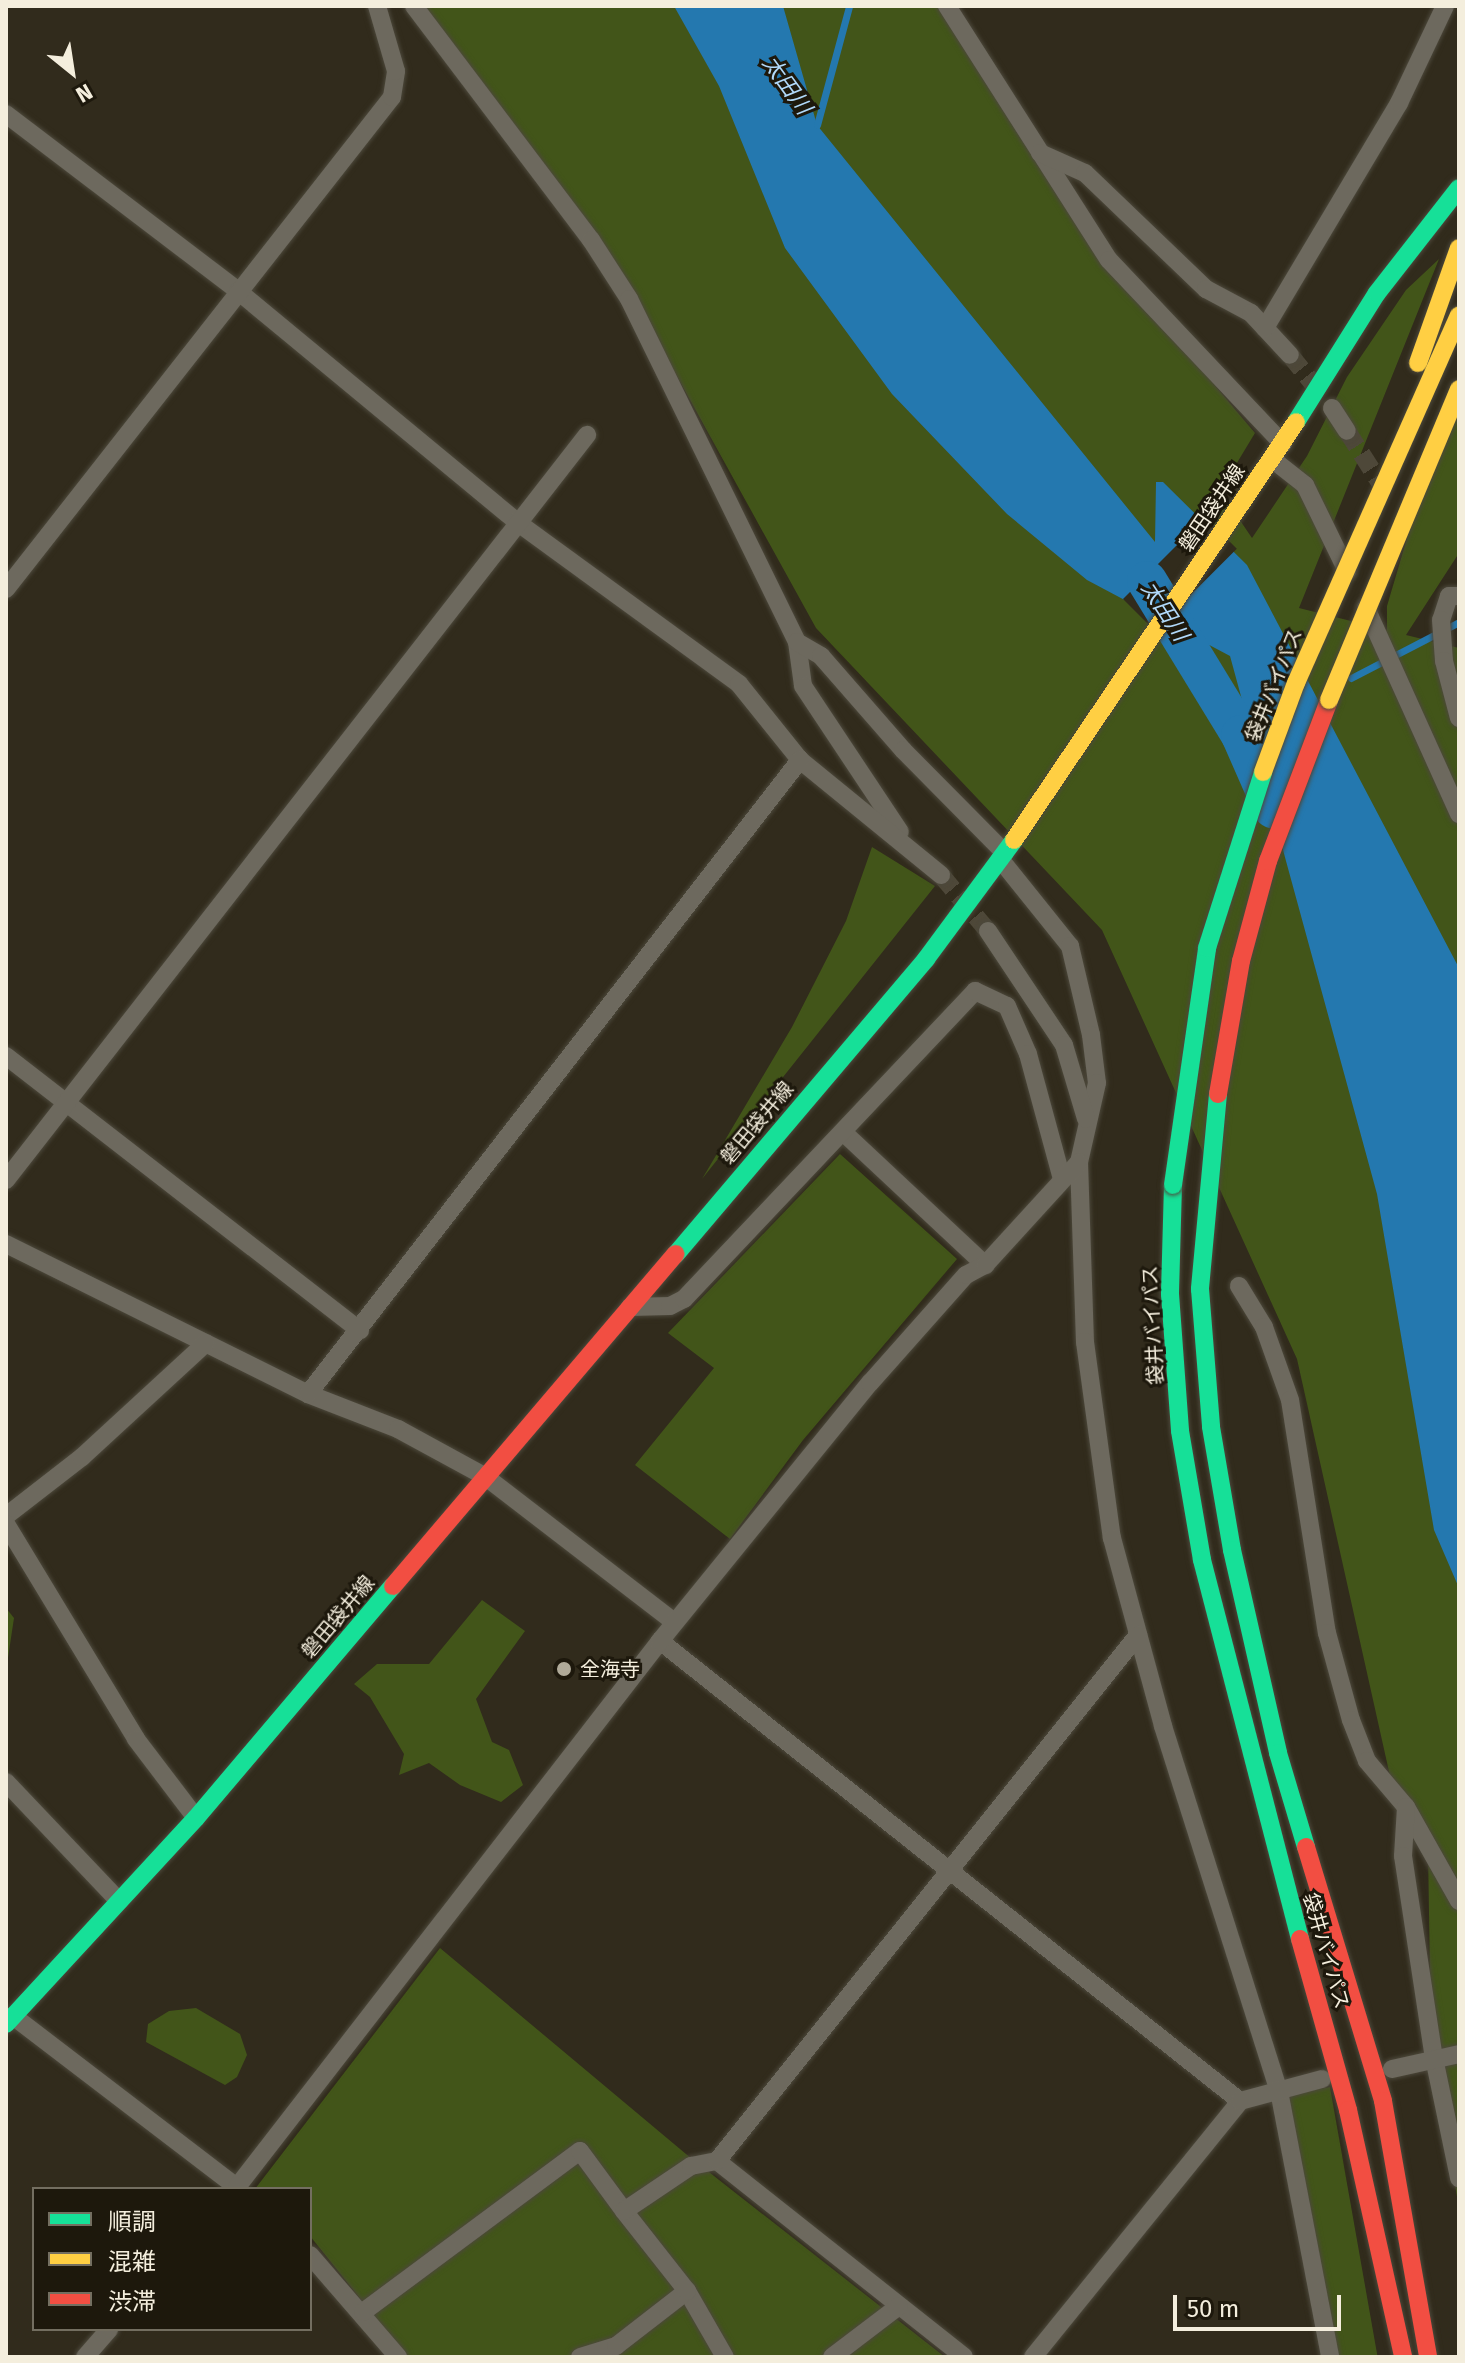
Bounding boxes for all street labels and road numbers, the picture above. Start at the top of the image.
street label: 磐田袋井線 [1174,460,1250,556]
street label: 袋井バイパス [1240,625,1308,745]
street label: 磐田袋井線 [716,1077,798,1169]
street label: 袋井バイパス [1138,1264,1168,1386]
street label: 磐田袋井線 [297,1571,379,1663]
street label: 袋井バイパス [1298,1890,1354,2012]

